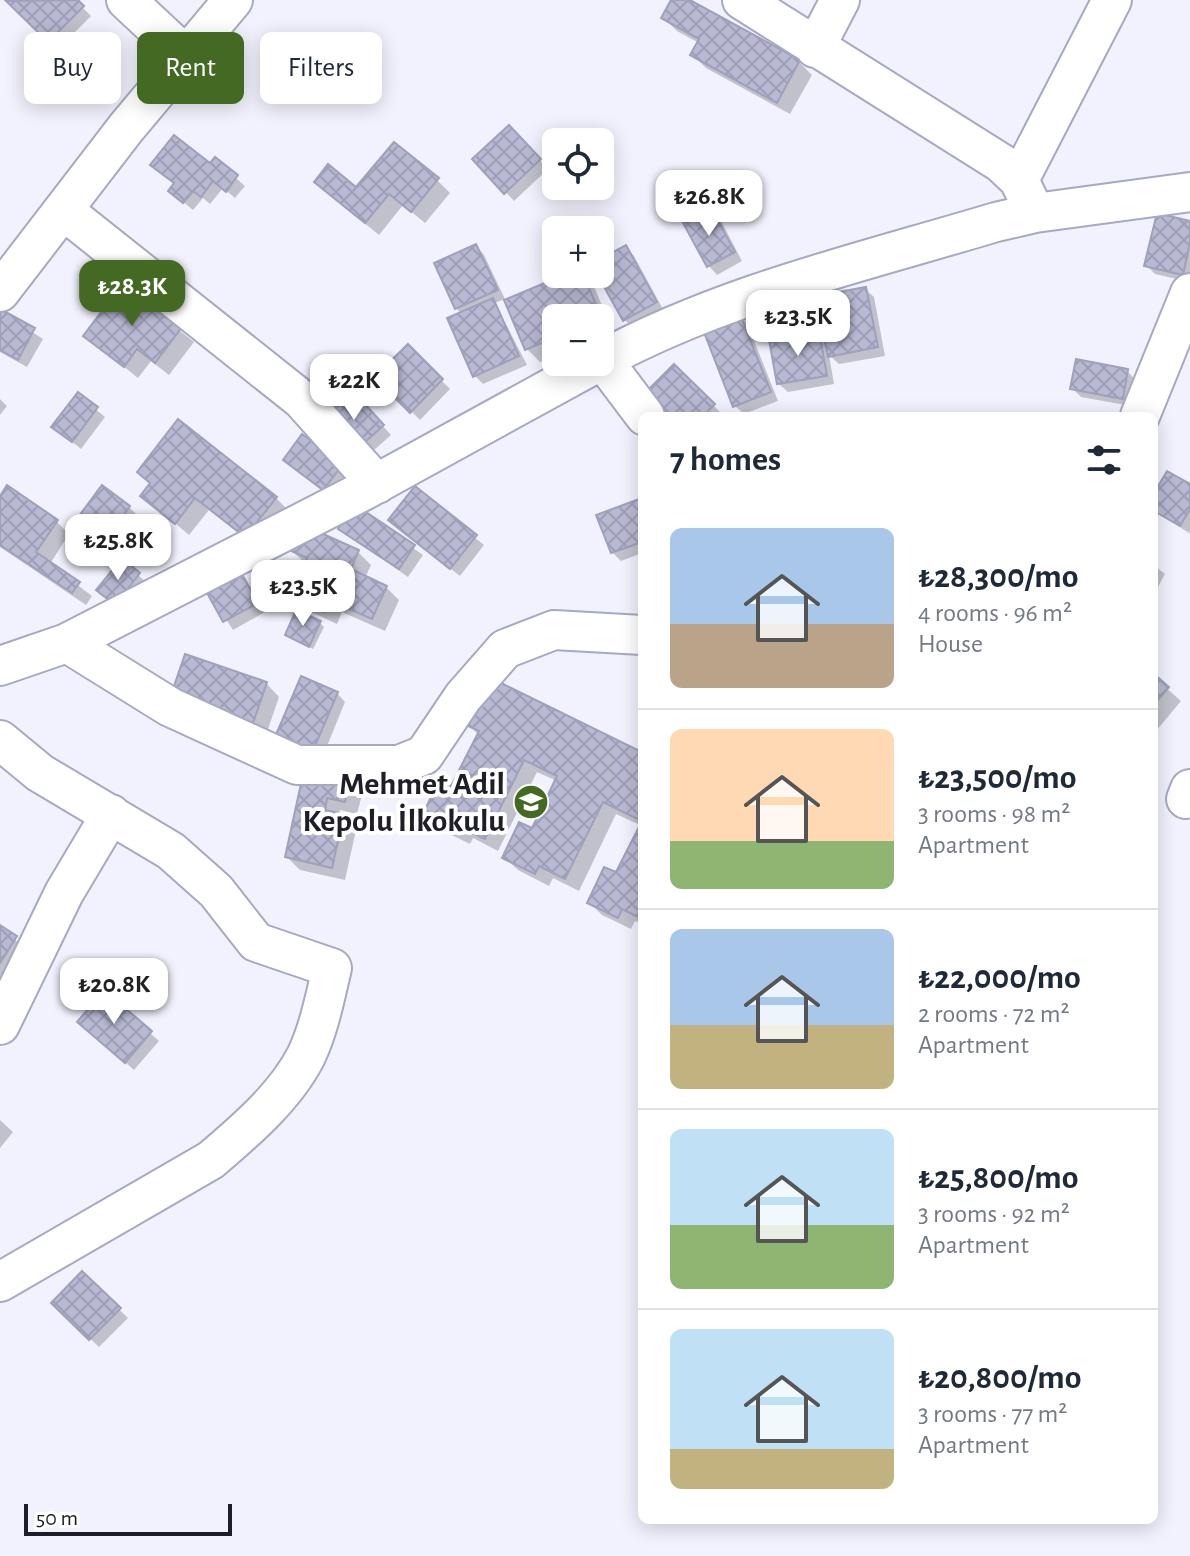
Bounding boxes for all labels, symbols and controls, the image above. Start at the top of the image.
chip: Buy [24,32,121,104]
chip: Rent [137,32,244,104]
chip: Filters [260,32,382,104]
map controls [542,128,614,376]
button: locate [542,128,614,200]
pin: ₺26.8K [644,170,774,238]
text: ₺26.8K [673,183,745,209]
button: + [542,216,614,288]
pin: ₺28.3K [67,260,197,328]
text: ₺28.3K [97,273,167,299]
pin: ₺23.5K [733,290,863,358]
text: ₺23.5K [764,303,832,329]
button: − [542,304,614,376]
pin: ₺22K [307,354,401,422]
text: ₺22K [328,367,380,393]
icon: filters [1082,438,1126,482]
text: 7 homes [670,443,781,477]
pin: ₺25.8K [53,514,183,582]
text: ₺25.8K [83,527,153,553]
pin: ₺23.5K [238,560,368,628]
icon: home [734,560,830,656]
text: ₺28,300/mo [918,560,1079,594]
text: ₺23.5K [269,573,337,599]
text: 4 rooms · 96 m² [918,600,1072,626]
text: House [918,631,983,657]
icon: home [734,761,830,857]
text: ₺23,500/mo [918,761,1076,795]
place label: Mehmet Adil Kepolu İlkokulu [302,768,505,837]
school or university icon: Mehmet Adil Kepolu İlkokulu [512,783,550,821]
text: 3 rooms · 98 m² [918,801,1070,827]
text: Apartment [918,832,1029,858]
pin: ₺20.8K [49,958,179,1026]
icon: home [734,961,830,1057]
text: ₺22,000/mo [918,961,1081,995]
text: ₺20.8K [78,971,150,997]
text: 2 rooms · 72 m² [918,1001,1070,1027]
text: Apartment [918,1032,1029,1058]
icon: home [734,1161,830,1257]
text: ₺25,800/mo [918,1161,1079,1195]
text: 3 rooms · 92 m² [918,1201,1070,1227]
text: Apartment [918,1232,1029,1258]
icon: home [734,1361,830,1457]
text: ₺20,800/mo [918,1361,1082,1395]
text: 3 rooms · 77 m² [918,1401,1067,1427]
text: Apartment [918,1432,1029,1458]
scale bar [24,1500,232,1536]
text: 50 m [36,1507,78,1529]

